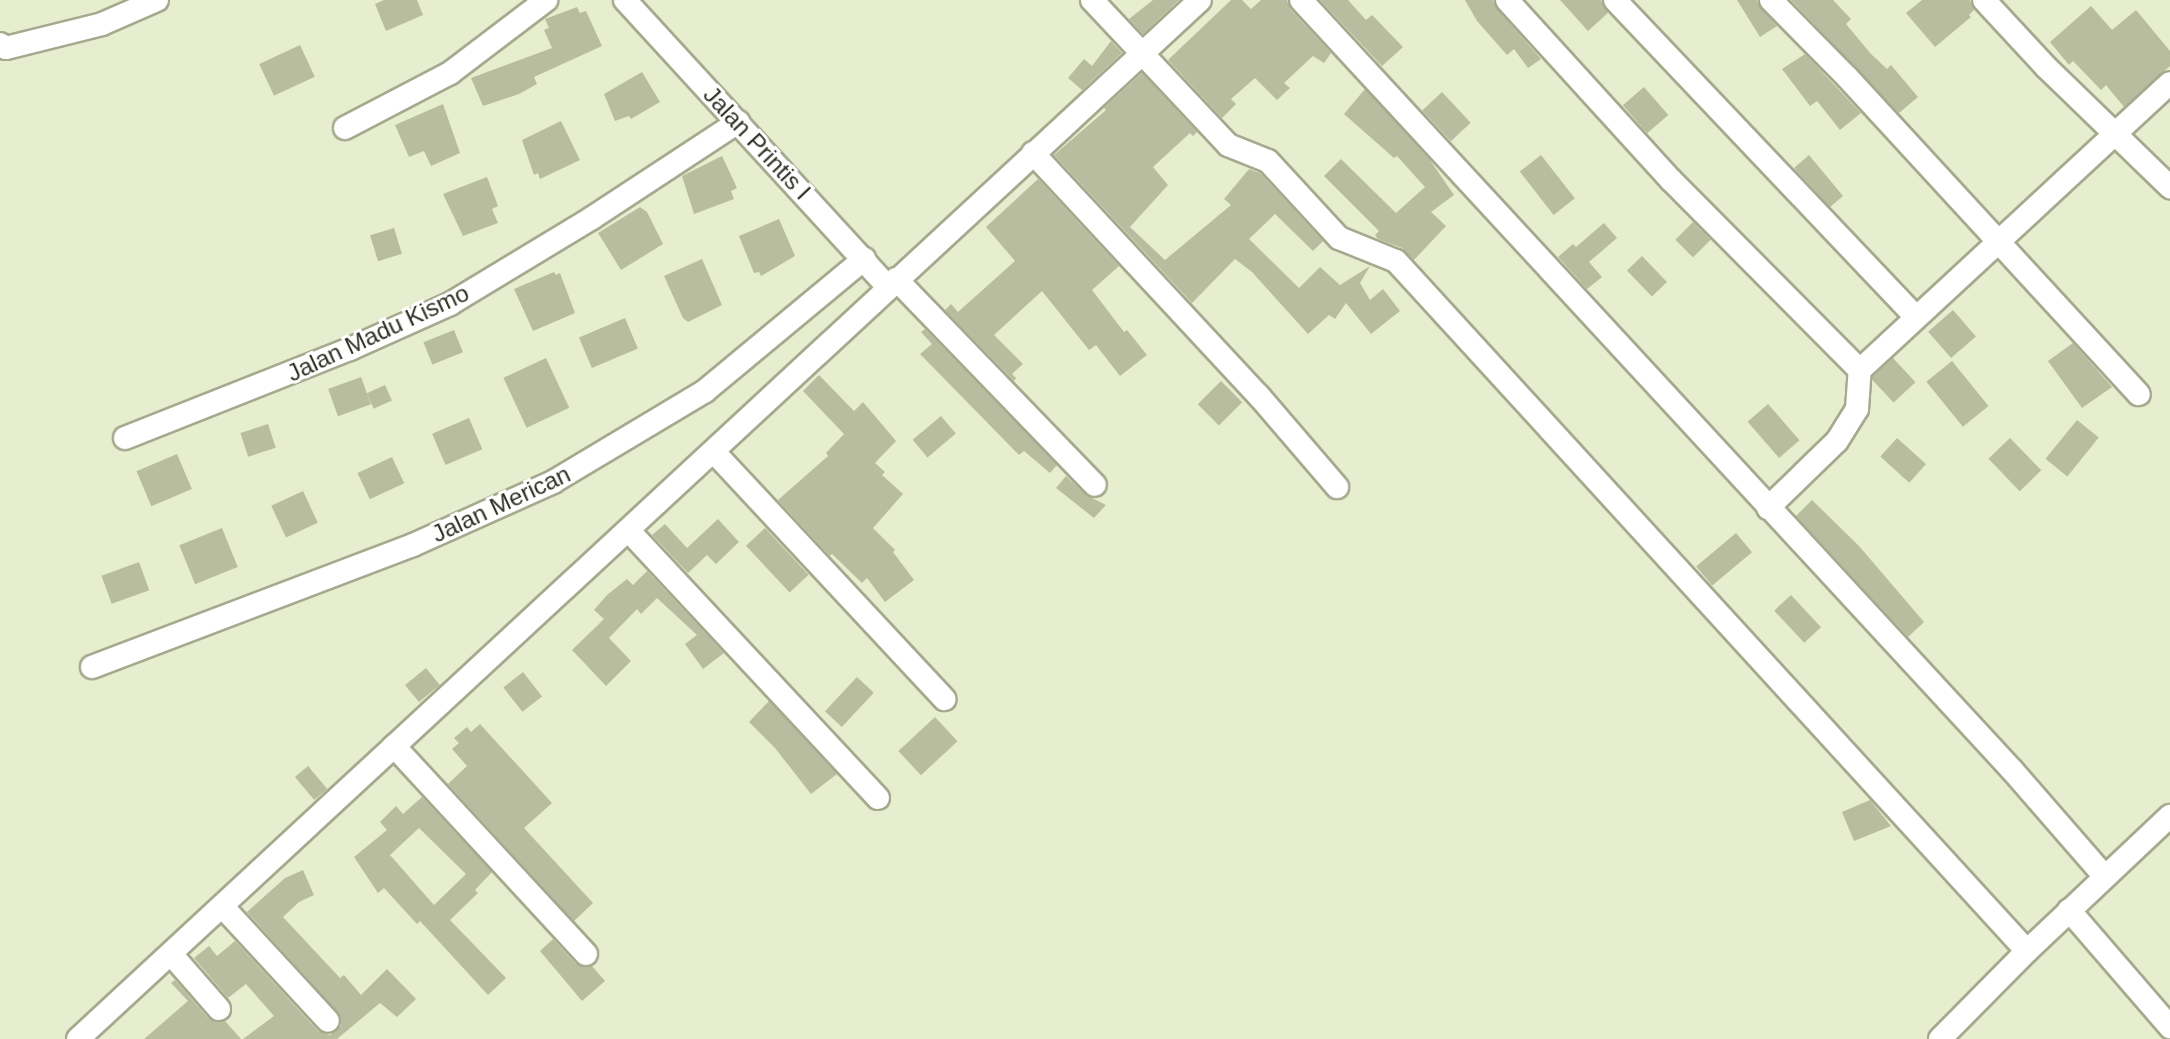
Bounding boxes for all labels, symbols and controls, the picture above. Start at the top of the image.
street label: Jalan Printis I [697,81,817,205]
street label: Jalan Madu Kismo [282,278,474,388]
street label: Jalan Merican [427,459,575,549]

